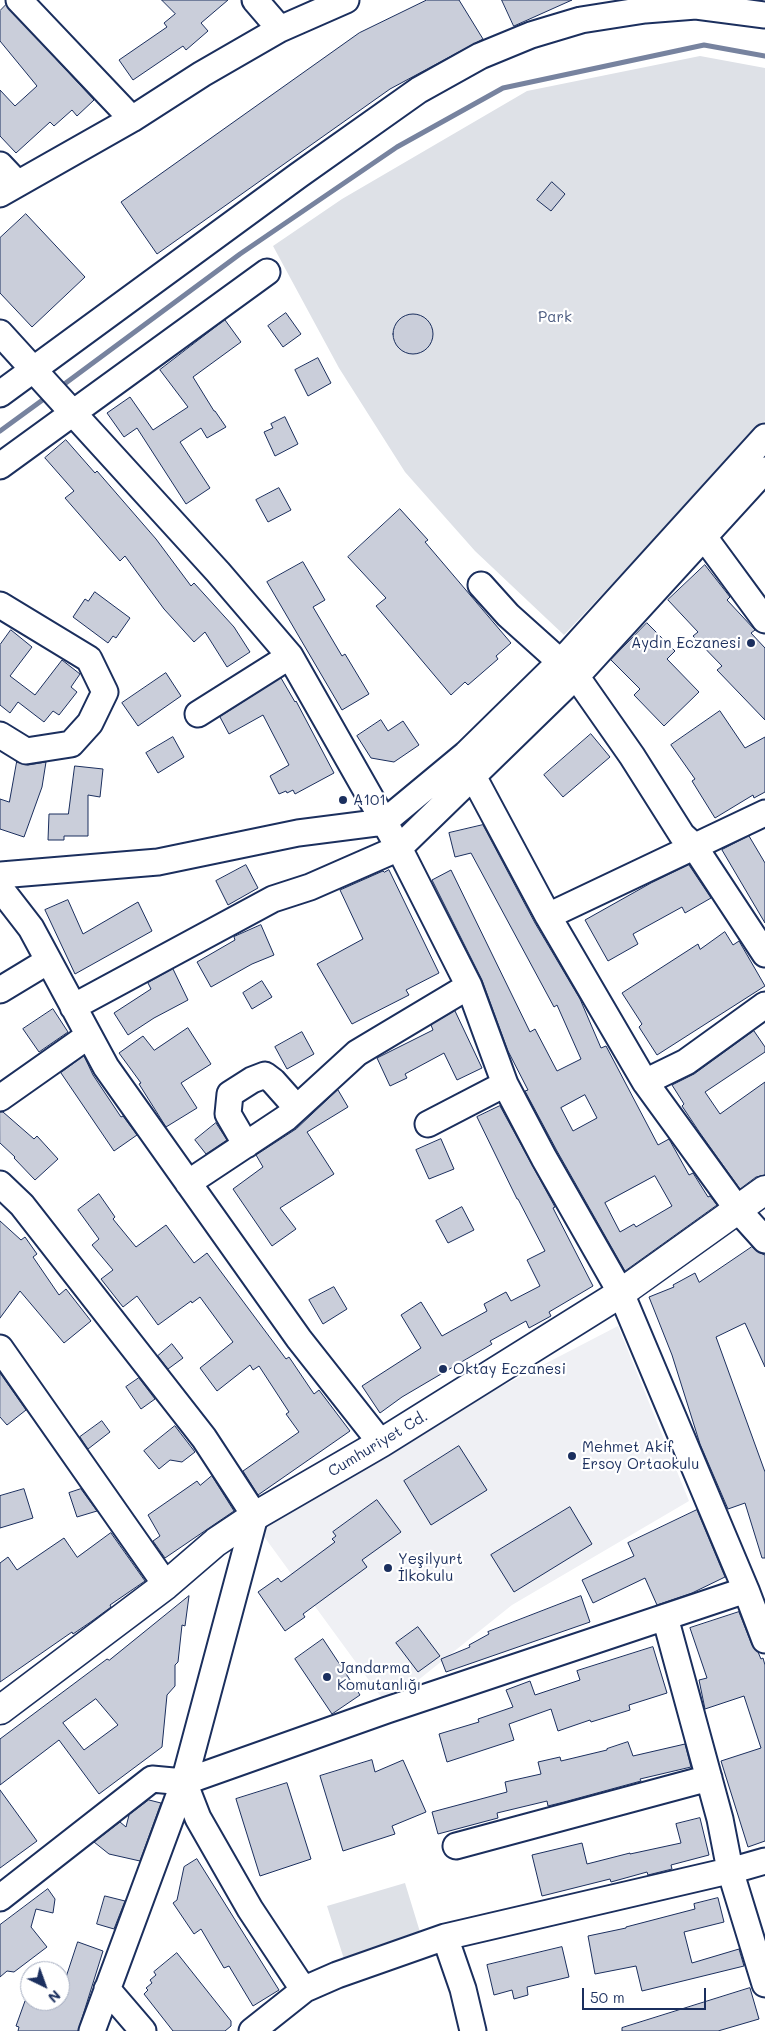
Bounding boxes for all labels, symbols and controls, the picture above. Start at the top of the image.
park label: Park [538,308,572,326]
place label: Aydın Eczanesi [631,634,741,652]
marker: Aydın Eczanesi [745,637,757,649]
place label: A101 [353,791,386,809]
marker: A101 [337,794,349,806]
place label: Oktay Eczanesi [453,1360,566,1378]
marker: Oktay Eczanesi [437,1363,449,1375]
street label: Cumhuriyet Cd. [325,1407,431,1481]
place label: Mehmet Akif Ersoy Ortaokulu [582,1438,699,1473]
marker: Mehmet Akif Ersoy Ortaokulu [566,1450,578,1462]
place label: Yeşilyurt İlkokulu [398,1550,463,1585]
marker: Yeşilyurt İlkokulu [382,1562,394,1574]
place label: Jandarma Komutanlığı [337,1659,421,1694]
marker: Jandarma Komutanlığı [321,1671,333,1683]
north arrow [20,1961,70,2011]
scale bar [585,1978,709,2010]
text: N [44,1986,65,2007]
text: 50 m [590,1987,625,2007]

